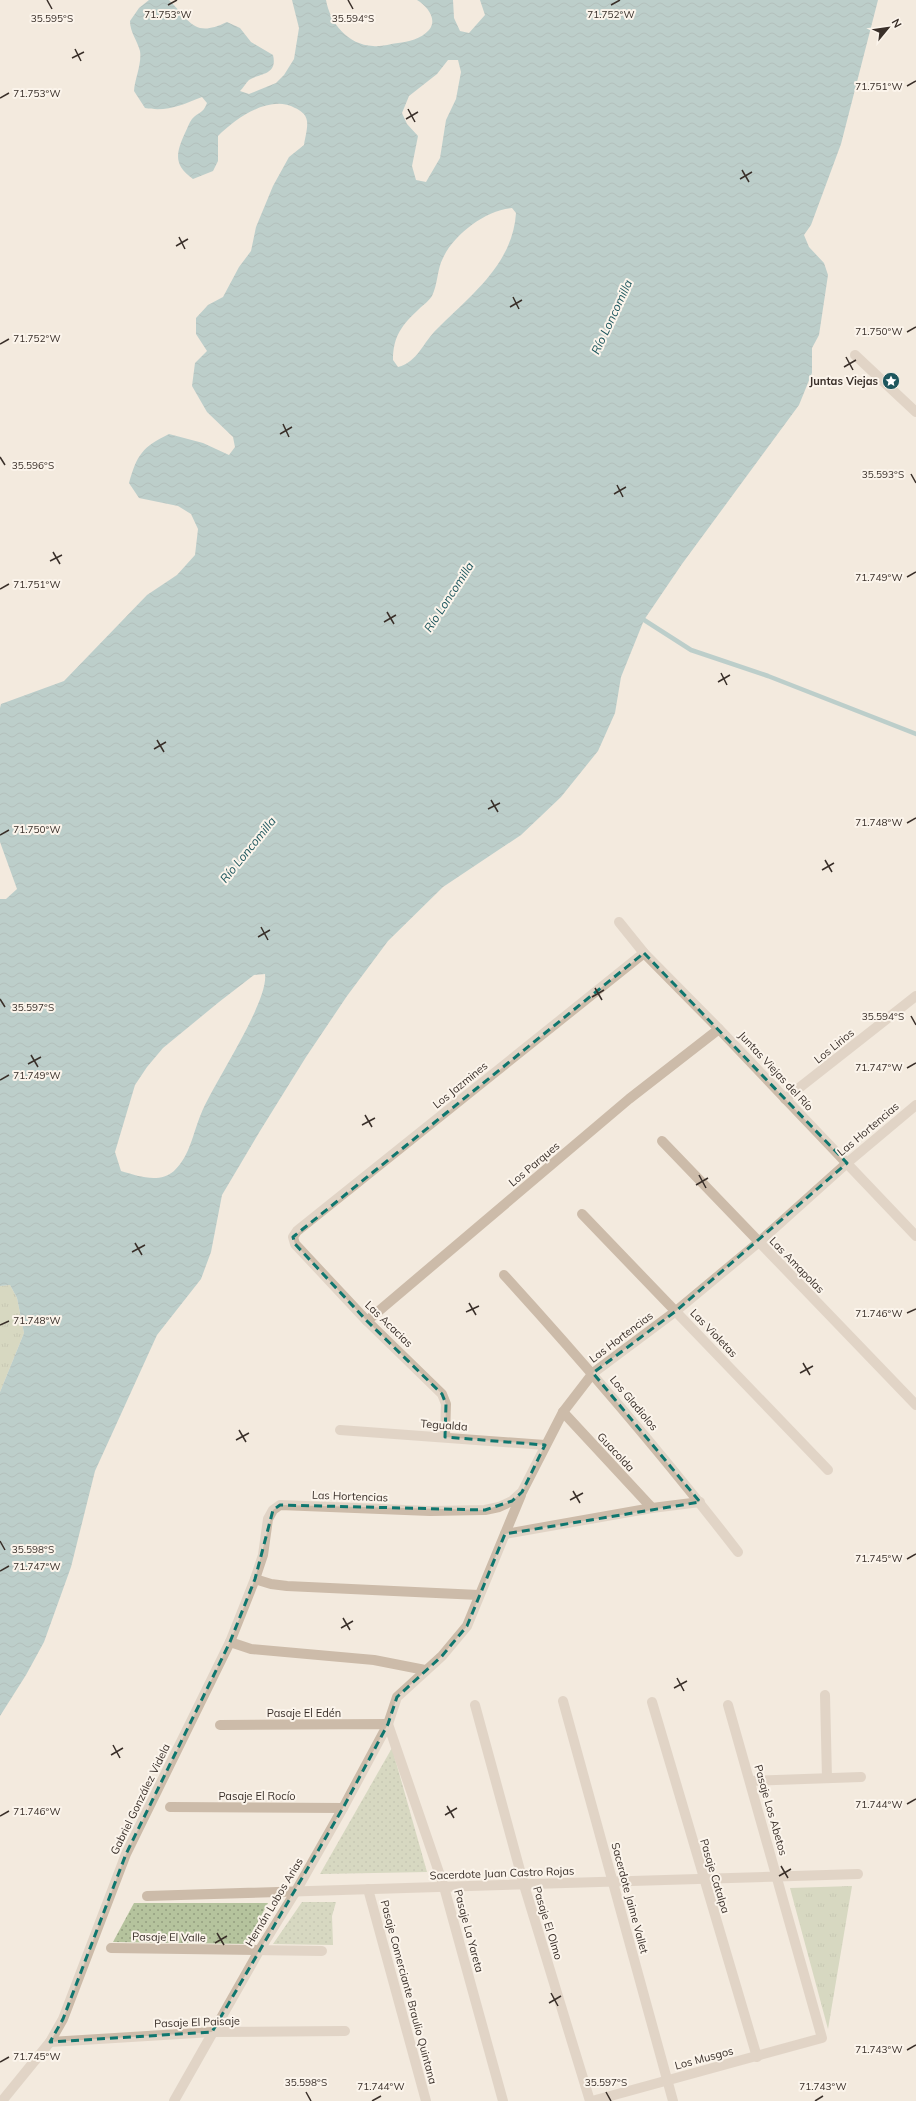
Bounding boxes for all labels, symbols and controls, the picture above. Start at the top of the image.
text: 71.753°W [144,8,192,21]
text: 71.752°W [587,8,635,21]
north arrow [868,8,908,48]
text: 35.595°S [31,12,73,25]
text: 35.594°S [332,12,374,25]
text: N [889,16,905,30]
text: 71.751°W [855,80,903,93]
text: 71.753°W [13,87,61,100]
water label: Río Loncomilla [588,277,635,356]
text: 71.750°W [855,325,903,338]
text: 71.752°W [13,332,61,345]
place icon: Juntas Viejas [881,371,901,391]
place label: Juntas Viejas [809,374,878,388]
text: 35.596°S [12,459,54,472]
text: 35.593°S [862,468,904,481]
water label: Río Loncomilla [420,559,477,635]
text: 71.749°W [855,571,903,584]
text: 71.751°W [13,578,61,591]
water label: Río Loncomilla [216,814,279,886]
text: 71.748°W [855,816,903,829]
text: 71.750°W [13,823,61,836]
text: 35.597°S [12,1001,54,1014]
text: 35.594°S [862,1010,904,1023]
street label: Los Lirios [811,1026,857,1066]
street label: Juntas Viejas del Río [736,1028,816,1114]
street label: Los Jazmines [430,1059,490,1111]
text: 71.747°W [855,1061,903,1074]
text: 71.749°W [13,1069,61,1082]
street label: Las Hortencias [834,1099,902,1159]
street label: Los Parques [506,1139,562,1189]
street label: Las Amapolas [767,1234,827,1296]
street label: Las Acacias [362,1298,416,1350]
street label: Las Violetas [687,1306,741,1360]
text: 71.746°W [855,1307,903,1320]
street label: Las Hortencias [586,1308,656,1366]
text: 71.748°W [13,1314,61,1327]
street label: Los Gladiolos [607,1373,661,1433]
street label: Tegualda [420,1416,468,1434]
street label: Guacolda [594,1430,638,1474]
street label: Las Hortencias [312,1488,388,1504]
text: 35.598°S [12,1543,54,1556]
text: 71.745°W [855,1552,903,1565]
text: 71.747°W [13,1560,61,1573]
street label: Pasaje El Edén [267,1706,341,1720]
street label: Gabriel González Videla [107,1741,173,1857]
street label: Pasaje Los Abetos [751,1763,791,1857]
street label: Pasaje El Rocío [218,1789,296,1803]
text: 71.744°W [855,1798,903,1811]
text: 71.746°W [13,1805,61,1818]
street label: Pasaje Catalpa [697,1837,733,1915]
street label: Sacerdote Jaime Vallet [608,1841,652,1955]
street label: Hernán Lobos Arias [242,1855,306,1949]
street label: Sacerdote Juan Castro Rojas [429,1863,575,1883]
street label: Pasaje El Olmo [530,1885,566,1961]
street label: Pasaje La Yareta [451,1888,487,1974]
street label: Pasaje Comerciante Braulio Quintana [378,1898,440,2086]
street label: Pasaje El Valle [132,1929,206,1945]
street label: Pasaje El Paisaje [154,2014,240,2030]
street label: Los Musgos [673,2043,735,2073]
text: 71.743°W [855,2043,903,2056]
text: 71.745°W [13,2050,61,2063]
text: 35.598°S [285,2076,327,2089]
text: 35.597°S [585,2076,627,2089]
text: 71.744°W [357,2080,405,2093]
text: 71.743°W [799,2080,847,2093]

